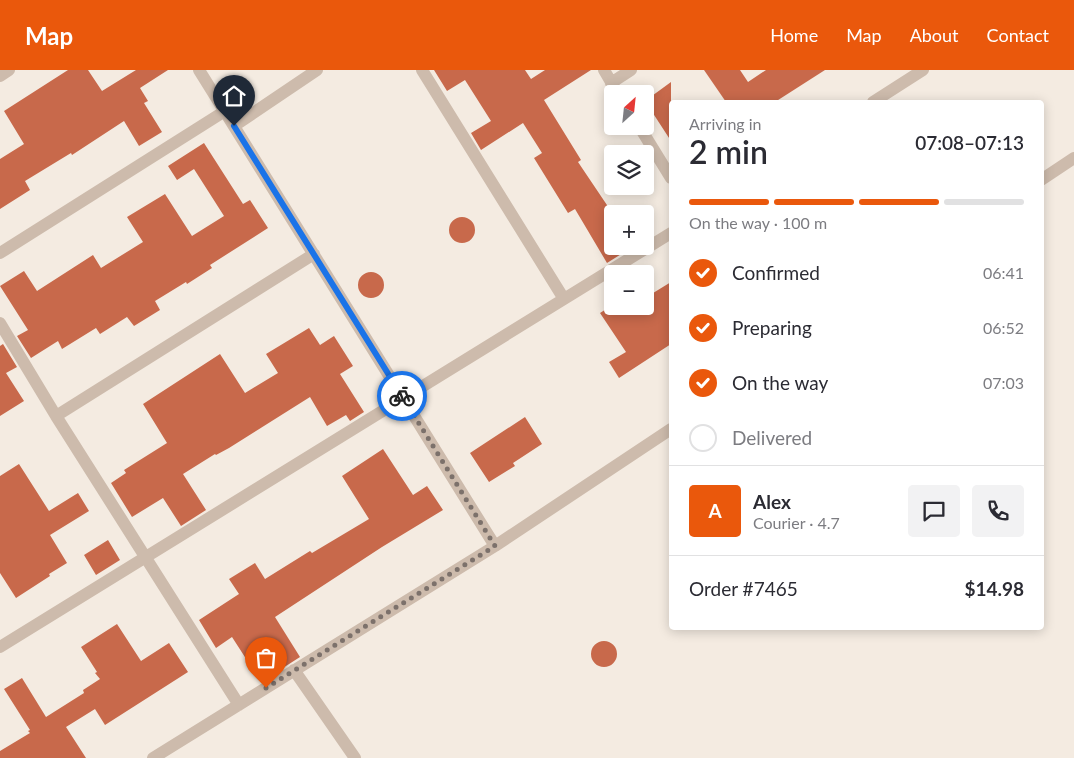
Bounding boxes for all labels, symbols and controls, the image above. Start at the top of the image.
text: Map [25,21,73,50]
text: Home [770,24,818,46]
text: Map [846,24,882,46]
text: About [910,24,959,46]
text: Contact [987,24,1049,46]
pin [213,75,255,126]
icon: home [220,82,248,110]
north arrow [604,85,654,135]
map controls [604,85,654,315]
text: Arriving in [689,114,762,133]
text: 07:08–07:13 [915,131,1024,154]
text: 2 min [689,132,768,171]
button: layers [604,145,654,195]
button: + [604,205,654,255]
text: On the way · 100 m [689,213,827,232]
icon: check [689,259,717,287]
text: Confirmed [732,261,820,284]
text: 06:41 [983,263,1024,282]
button: − [604,265,654,315]
icon: check [689,314,717,342]
text: Preparing [732,316,812,339]
text: 06:52 [983,318,1024,337]
icon: check [689,369,717,397]
courier [377,371,427,421]
text: On the way [732,371,828,394]
text: 07:03 [983,373,1024,392]
icon: bike [388,382,416,410]
text: Delivered [732,426,812,449]
button: chat [908,485,960,537]
button: phone [972,485,1024,537]
text: Alex [753,490,791,513]
text: A [708,499,722,522]
text: Courier · 4.7 [753,513,840,532]
text: Order #7465 [689,577,798,600]
text: $14.98 [964,577,1024,600]
pin [245,637,287,688]
icon: bag [252,644,280,672]

